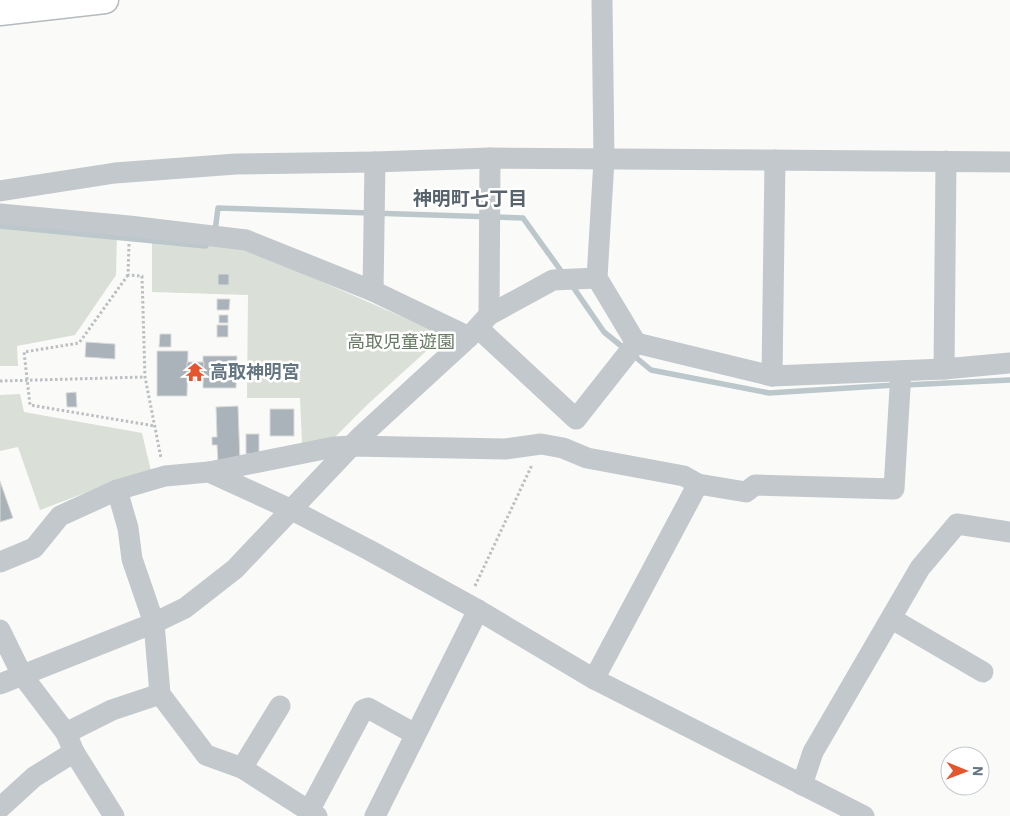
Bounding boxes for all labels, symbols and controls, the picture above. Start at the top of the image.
district label: 神明町七丁目 [413,186,527,210]
park label: 高取児童遊園 [347,330,455,353]
place label: 高取神明宮 [210,360,300,383]
temple icon: 高取神明宮 [184,361,206,383]
north arrow [940,746,990,796]
text: N [969,766,987,776]

